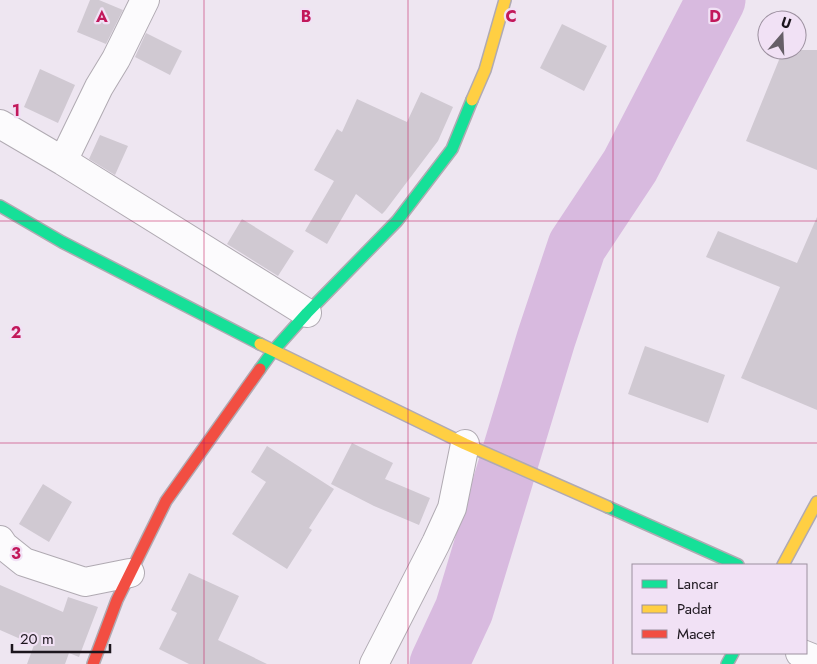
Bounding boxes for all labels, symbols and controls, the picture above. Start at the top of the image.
text: A [95,5,108,28]
text: B [301,5,311,28]
text: C [505,5,517,28]
text: D [709,5,721,28]
north arrow [757,10,807,60]
text: U [778,12,794,34]
text: 1 [12,99,20,122]
text: 2 [11,321,21,344]
text: 3 [11,542,21,565]
legend [632,564,807,654]
text: Lancar [677,573,719,595]
text: Padat [677,598,712,620]
scale bar [12,622,110,654]
text: Macet [677,623,715,645]
text: 20 m [20,628,54,650]

